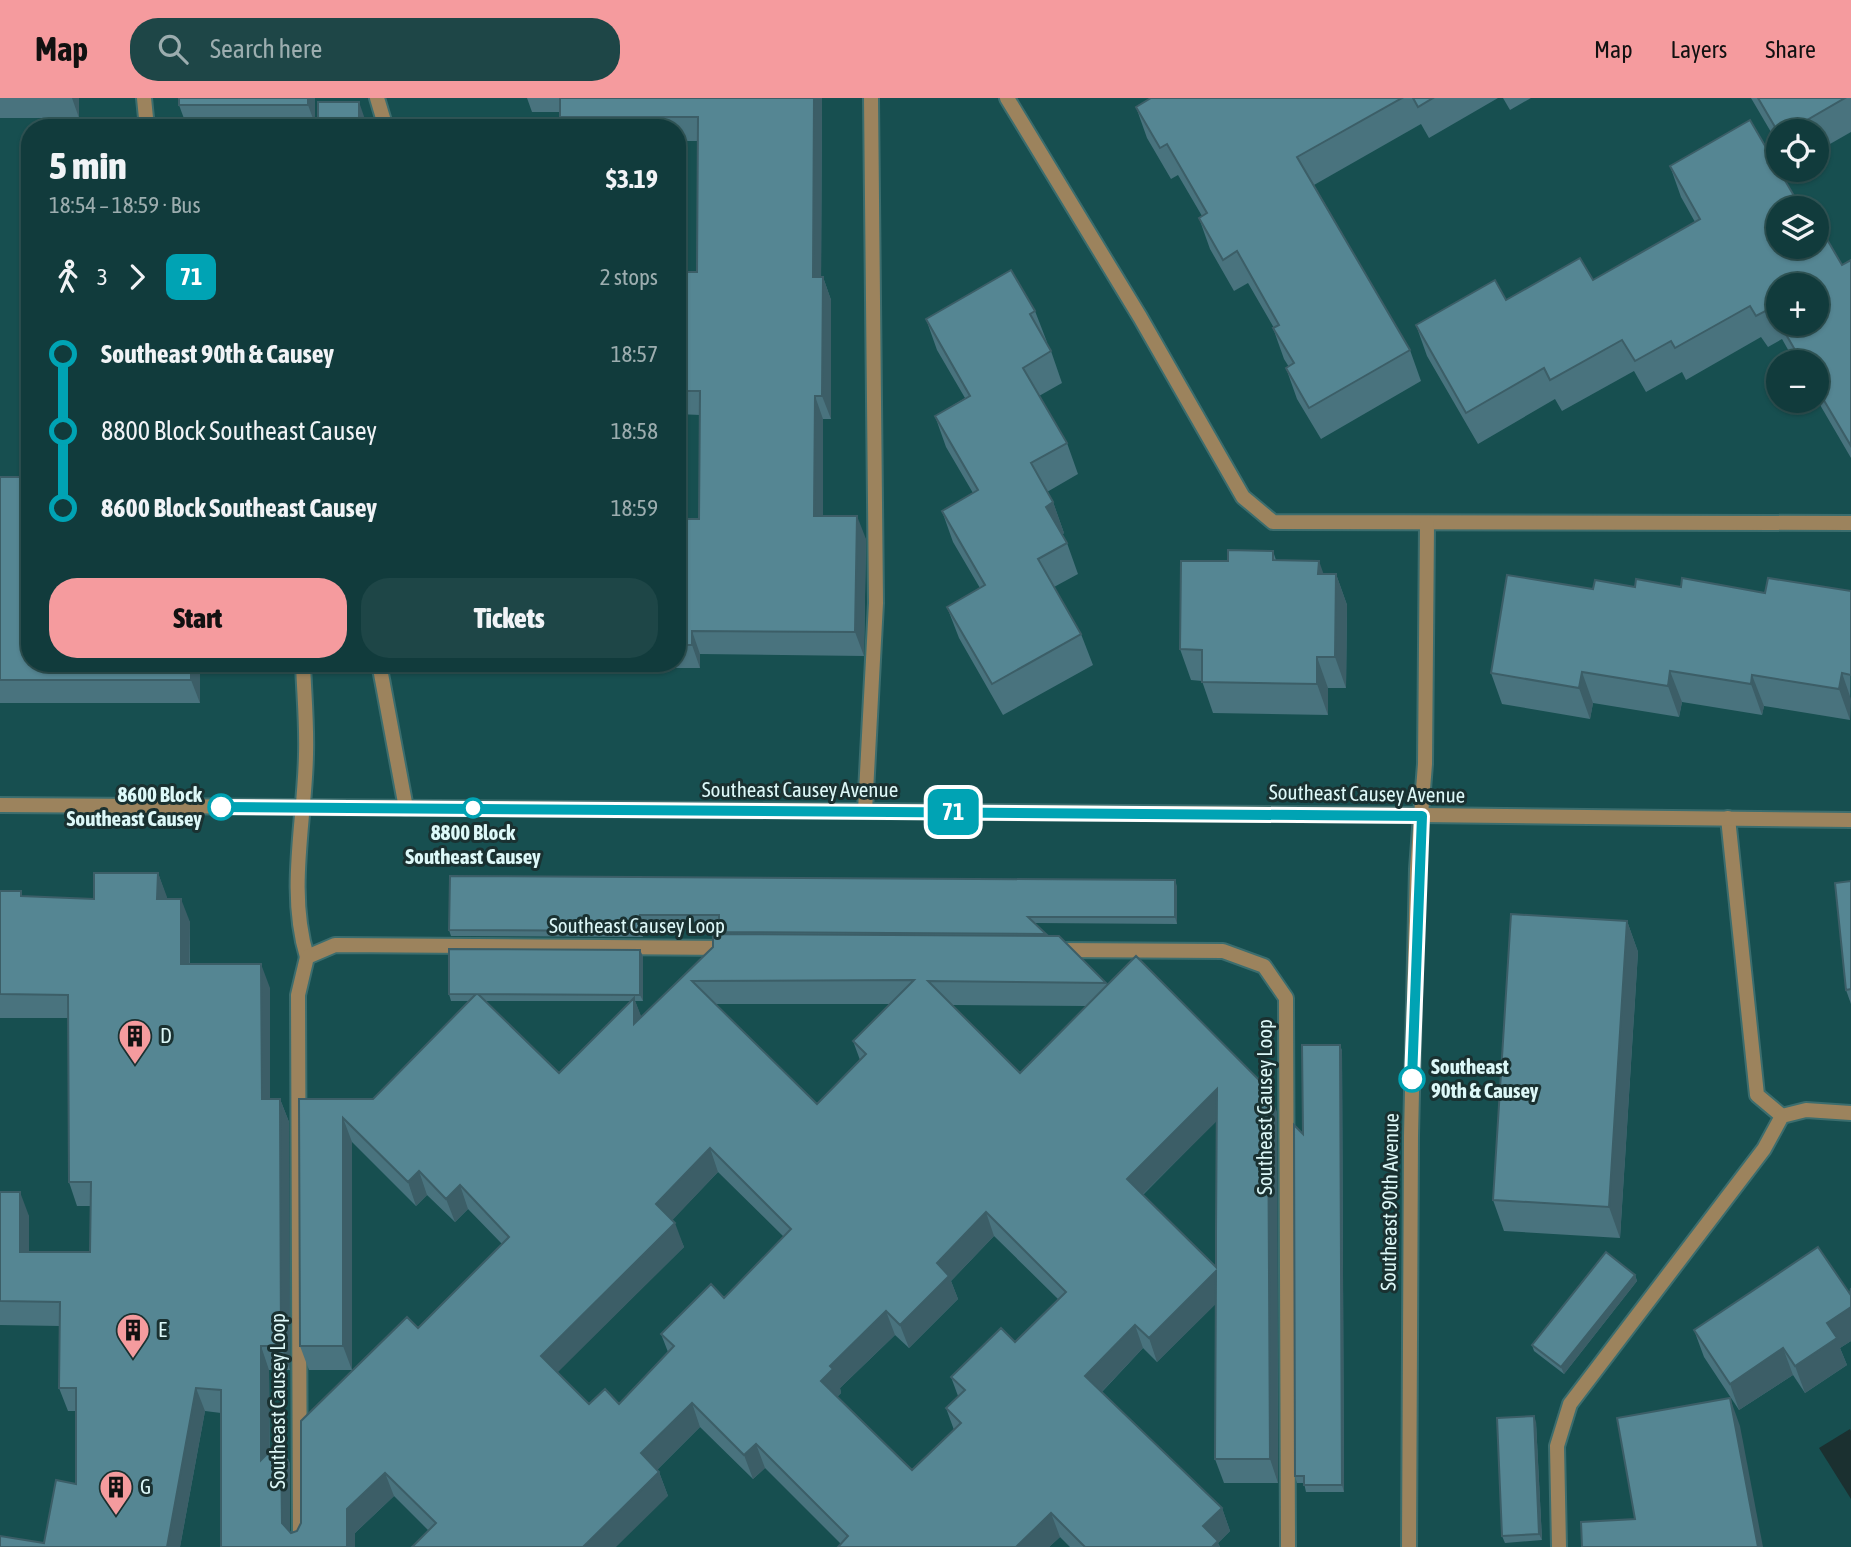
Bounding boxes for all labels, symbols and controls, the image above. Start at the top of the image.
search box [130,18,620,81]
text: Map [35,30,88,68]
icon: search [154,30,192,68]
text: Search here [210,34,322,64]
text: Map [1594,36,1633,63]
text: Layers [1671,36,1727,63]
text: Share [1765,36,1816,63]
map controls [1766,119,1829,413]
button: locate [1766,119,1829,182]
text: 5 min [49,144,127,187]
text: $3.19 [606,164,658,194]
text: 18:54 – 18:59 · Bus [49,192,201,218]
button: layers [1766,196,1829,259]
icon: walk [49,258,87,296]
icon: forward [118,258,156,296]
text: 71 [180,263,202,290]
text: 3 [97,264,108,290]
text: 2 stops [600,264,658,290]
button: + [1766,273,1829,336]
text: Southeast 90th & Causey [101,339,334,369]
text: 18:57 [611,341,658,367]
button: − [1766,350,1829,413]
text: 8800 Block Southeast Causey [101,416,377,446]
text: 18:58 [611,418,658,444]
text: 8600 Block Southeast Causey [101,493,377,523]
text: 18:59 [611,495,658,521]
button: Start [49,578,347,658]
button: Tickets [361,578,658,658]
street label: Southeast Causey Avenue [702,777,898,801]
street label: Southeast Causey Avenue [1269,779,1465,807]
place label: 8600 Block Southeast Causey [67,782,203,830]
line badge: 71 [922,789,984,835]
marker: 8600 Block Southeast Causey [208,794,234,820]
marker: 8800 Block Southeast Causey [463,798,483,818]
text: 71 [942,798,964,825]
place label: 8800 Block Southeast Causey [405,820,541,868]
street label: Southeast Causey Loop [549,913,725,937]
building icon: D [116,1017,154,1066]
street label: Southeast Causey Loop [1252,1019,1276,1195]
place label: D [160,1023,172,1047]
place label: Southeast 90th & Causey [1431,1054,1539,1102]
marker: Southeast 90th & Causey [1399,1066,1425,1092]
street label: Southeast 90th Avenue [1375,1113,1403,1291]
building icon: E [114,1311,152,1360]
street label: Southeast Causey Loop [265,1313,289,1489]
place label: E [158,1317,167,1341]
building icon: G [97,1468,135,1517]
place label: G [140,1474,151,1498]

